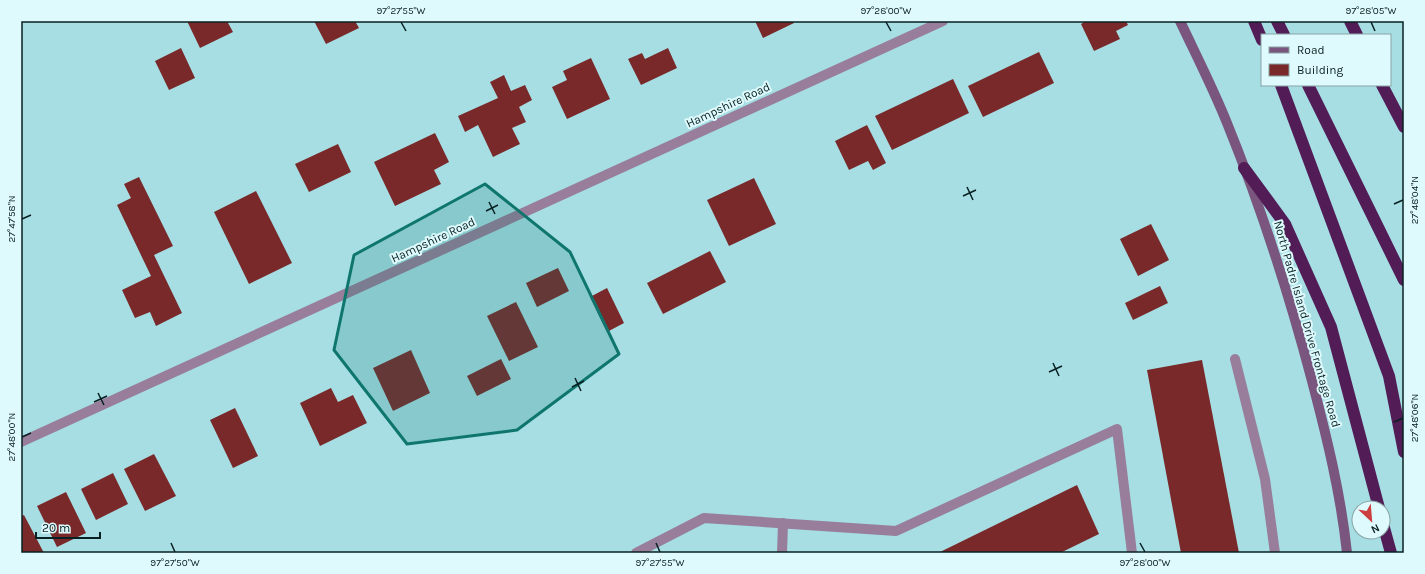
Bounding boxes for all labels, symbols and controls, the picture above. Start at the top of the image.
text: 97°27'55"W [376,5,426,17]
text: 97°28'00"W [860,5,912,17]
text: 97°28'05"W [1346,5,1396,17]
legend [1261,34,1391,86]
text: Road [1297,43,1325,57]
text: Building [1297,63,1344,77]
street label: Hampshire Road [684,79,772,131]
text: 27°48'04"N [1409,176,1421,224]
text: 27°47'58"N [6,195,18,243]
street label: Hampshire Road [389,214,477,266]
street label: North Padre Island Drive Frontage Road [1271,219,1343,429]
text: 27°48'06"N [1409,394,1421,442]
text: 27°48'00"N [6,413,18,461]
north arrow [1351,500,1391,540]
scale bar [36,514,100,540]
text: 20 m [42,521,70,535]
text: N [1369,521,1382,536]
text: 97°27'50"W [150,557,200,569]
text: 97°27'55"W [635,557,685,569]
text: 97°28'00"W [1119,557,1171,569]

